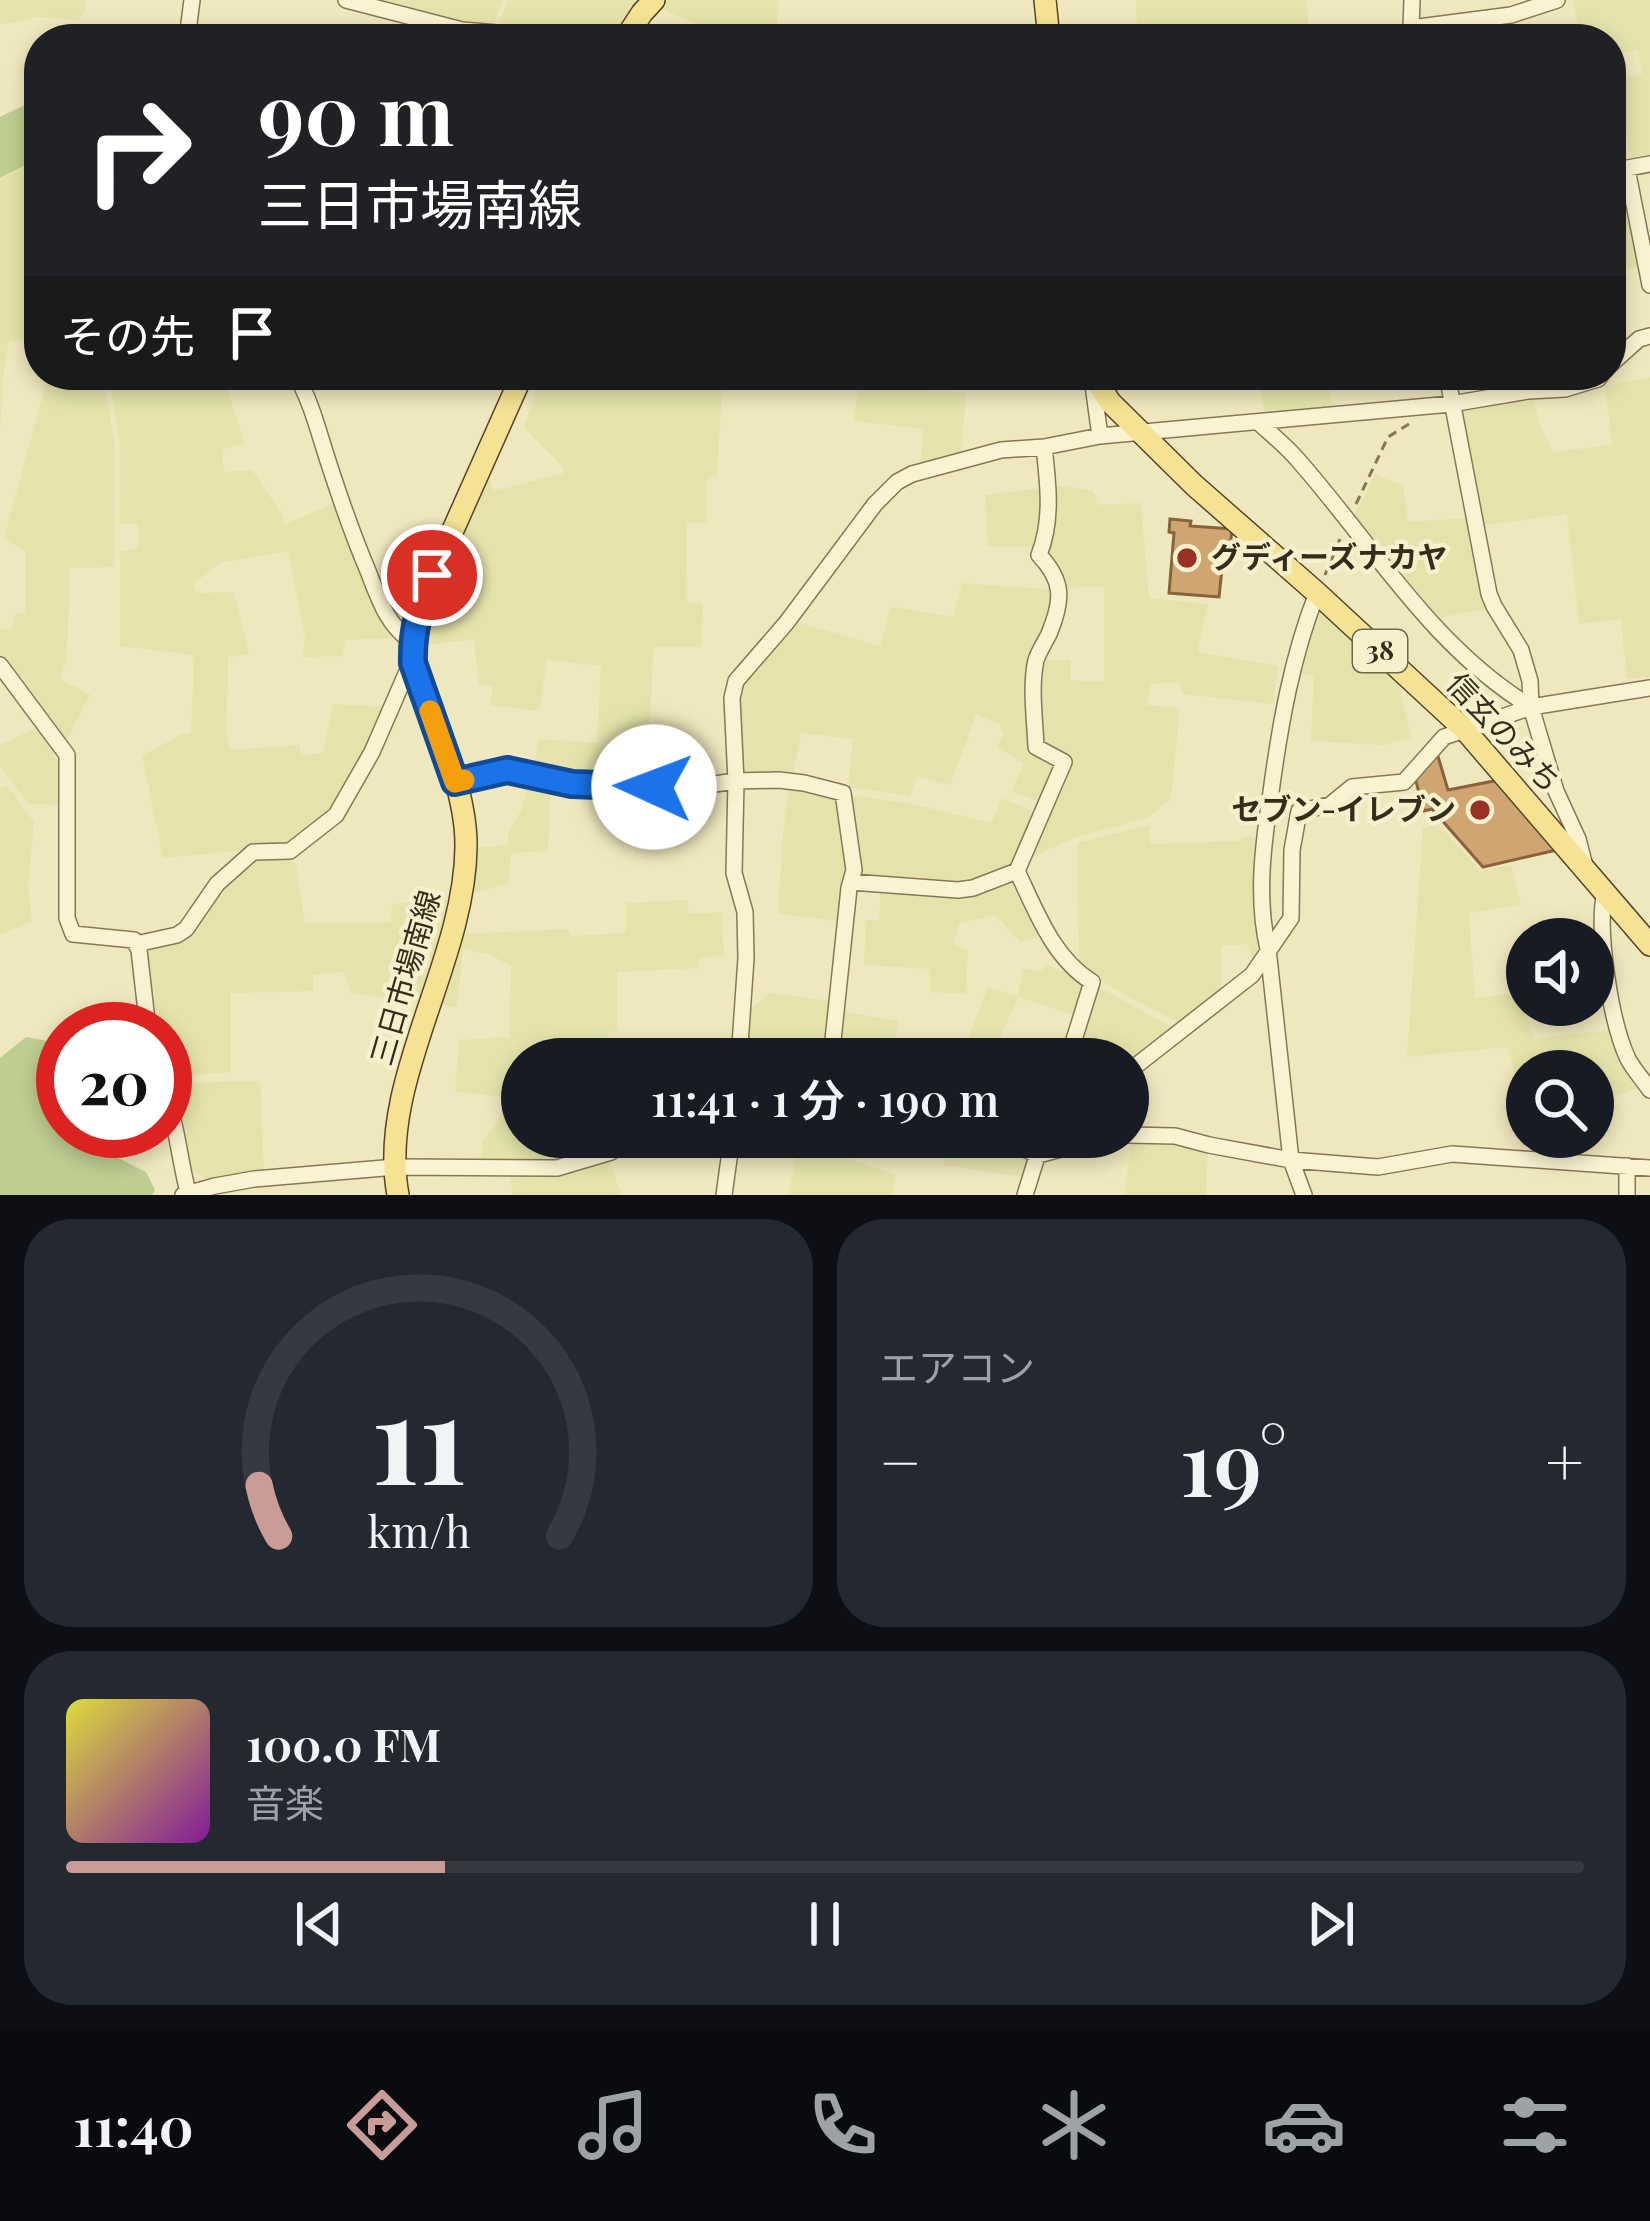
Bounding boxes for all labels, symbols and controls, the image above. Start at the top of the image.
text: 90 m [258,55,454,167]
icon: right [60,72,216,228]
text: 三日市場南線 [258,167,582,239]
icon: arrive [219,300,285,366]
text: その先 [60,304,195,364]
pin [381,524,483,626]
place label: グディーズナカヤ [1211,536,1447,576]
icon: arrive [399,542,465,608]
marker: グディーズナカヤ [1174,545,1200,571]
road number: 38 [1353,630,1407,672]
street label: 信玄のみち [1439,663,1570,800]
position arrow [591,724,717,850]
place label: セブン-イレブン [1232,788,1456,828]
marker: セブン-イレブン [1467,797,1493,823]
street label: 三日市場南線 [360,885,448,1069]
map controls [1506,918,1614,1158]
button: sound [1506,918,1614,1026]
speed limit sign: 20 [36,1002,192,1158]
button: search [1506,1050,1614,1158]
text: 11:41 · 1 分 · 190 m [651,1068,999,1128]
text: エアコン [879,1340,1035,1392]
text: 11 [371,1350,466,1516]
text: 19° [1180,1400,1287,1520]
text: − [879,1416,922,1504]
text: + [1545,1416,1584,1504]
text: km/h [367,1502,470,1559]
text: 100.0 FM [246,1713,441,1773]
text: 音楽 [246,1776,324,1828]
icon: previous [286,1891,352,1957]
icon: pause [792,1891,858,1957]
icon: next [1298,1891,1364,1957]
icon: directions [340,2083,424,2167]
icon: music [571,2083,655,2167]
icon: phone [801,2083,885,2167]
icon: climate [1032,2083,1116,2167]
icon: car [1262,2083,1346,2167]
icon: filters [1493,2083,1577,2167]
text: 11:40 [73,2089,194,2161]

